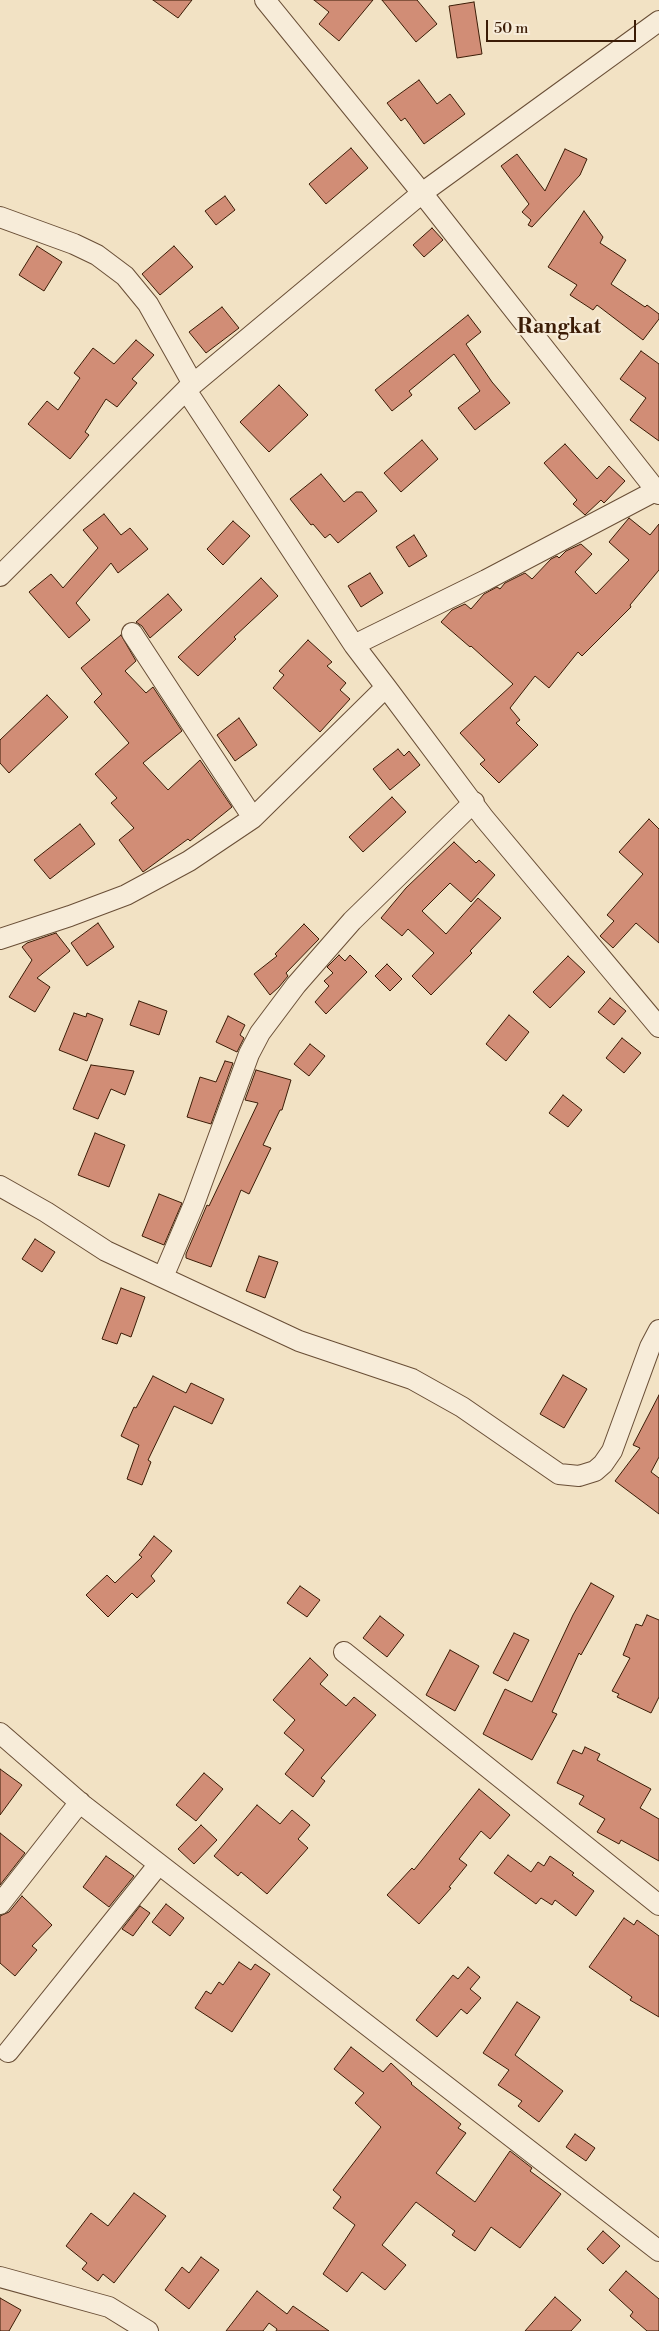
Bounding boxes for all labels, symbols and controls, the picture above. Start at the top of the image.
scale bar [489,10,639,42]
text: 50 m [494,19,528,38]
district label: Rangkat [517,315,601,341]

